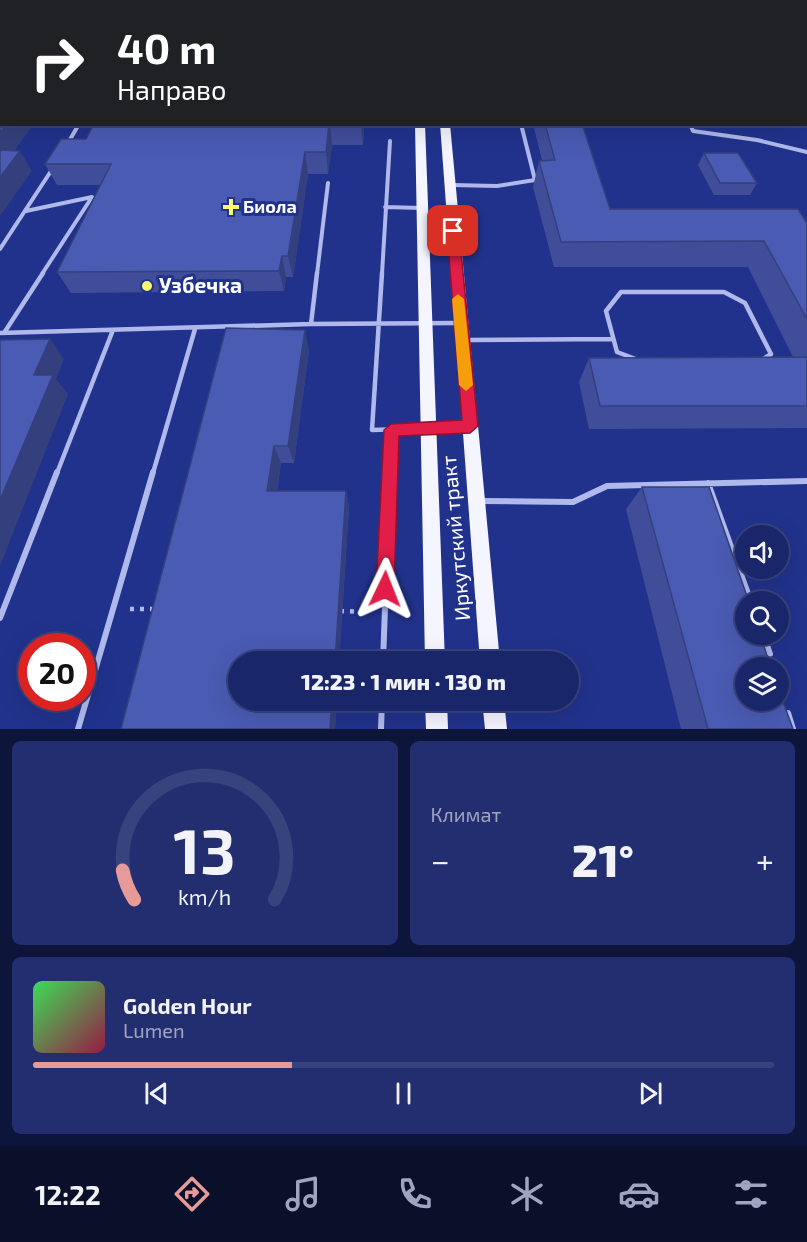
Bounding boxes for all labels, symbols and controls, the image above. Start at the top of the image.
text: 40 m [117,22,216,72]
icon: right [18,24,96,102]
text: Направо [117,73,226,105]
place label: Биола [243,195,297,217]
marker: Биола [224,200,238,214]
pin [427,205,478,256]
icon: arrive [436,214,469,247]
place label: Узбечка [159,272,242,297]
marker: Узбечка [140,279,154,293]
street label: Иркутский тракт [435,454,475,622]
map controls [735,525,789,711]
button: sound [735,525,789,579]
position arrow [353,557,417,621]
button: search [735,591,789,645]
speed limit sign: 20 [18,633,96,711]
button: layers [735,657,789,711]
text: 12:23 · 1 мин · 130 m [301,668,506,694]
text: Климат [431,802,501,826]
text: 13 [174,812,236,887]
text: 21° [572,832,634,886]
text: − [431,840,450,880]
text: + [756,840,774,880]
text: km/h [178,884,231,909]
text: Golden Hour [123,992,252,1018]
text: Lumen [123,1018,185,1042]
icon: previous [140,1077,173,1110]
icon: pause [387,1077,420,1110]
icon: next [634,1077,667,1110]
icon: directions [171,1173,213,1215]
icon: music [282,1173,324,1215]
icon: phone [394,1173,436,1215]
icon: climate [506,1173,548,1215]
icon: car [618,1173,660,1215]
icon: filters [730,1173,772,1215]
text: 12:22 [35,1178,101,1210]

